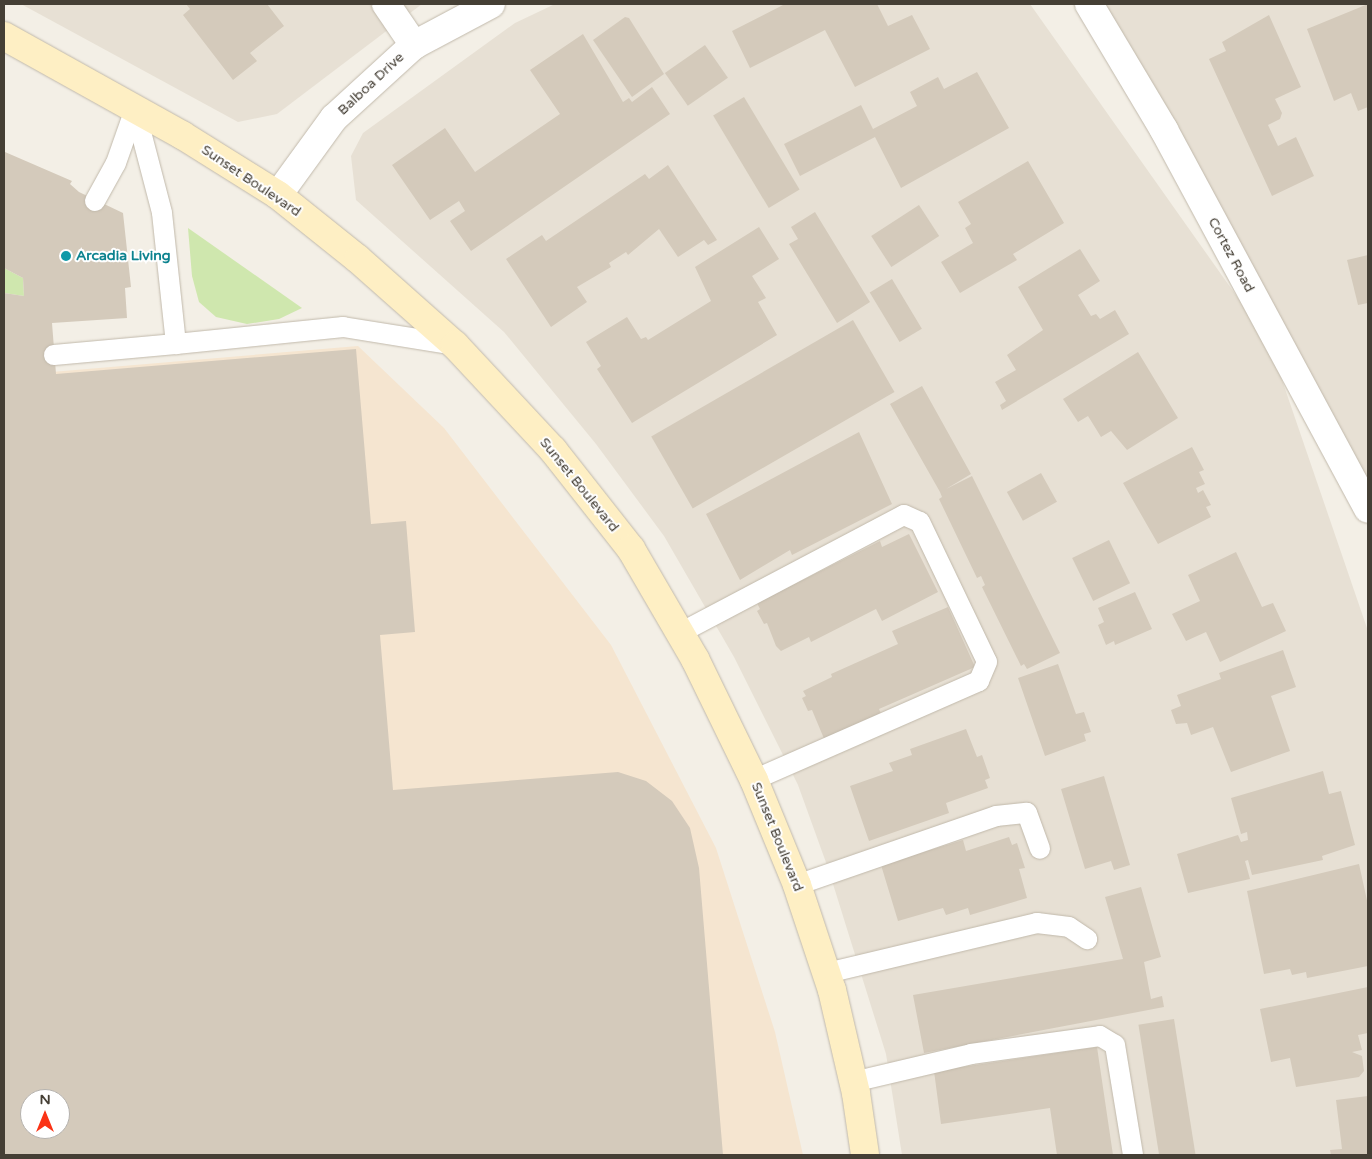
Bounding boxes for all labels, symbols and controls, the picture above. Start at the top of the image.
street label: Balboa Drive [334,49,408,119]
street label: Sunset Boulevard [198,141,304,221]
street label: Cortez Road [1204,215,1258,295]
place label: Arcadia Living [76,248,170,264]
marker: Arcadia Living [60,250,72,262]
street label: Sunset Boulevard [536,434,622,536]
street label: Sunset Boulevard [747,780,807,894]
north arrow [20,1089,70,1139]
text: N [39,1091,51,1108]

